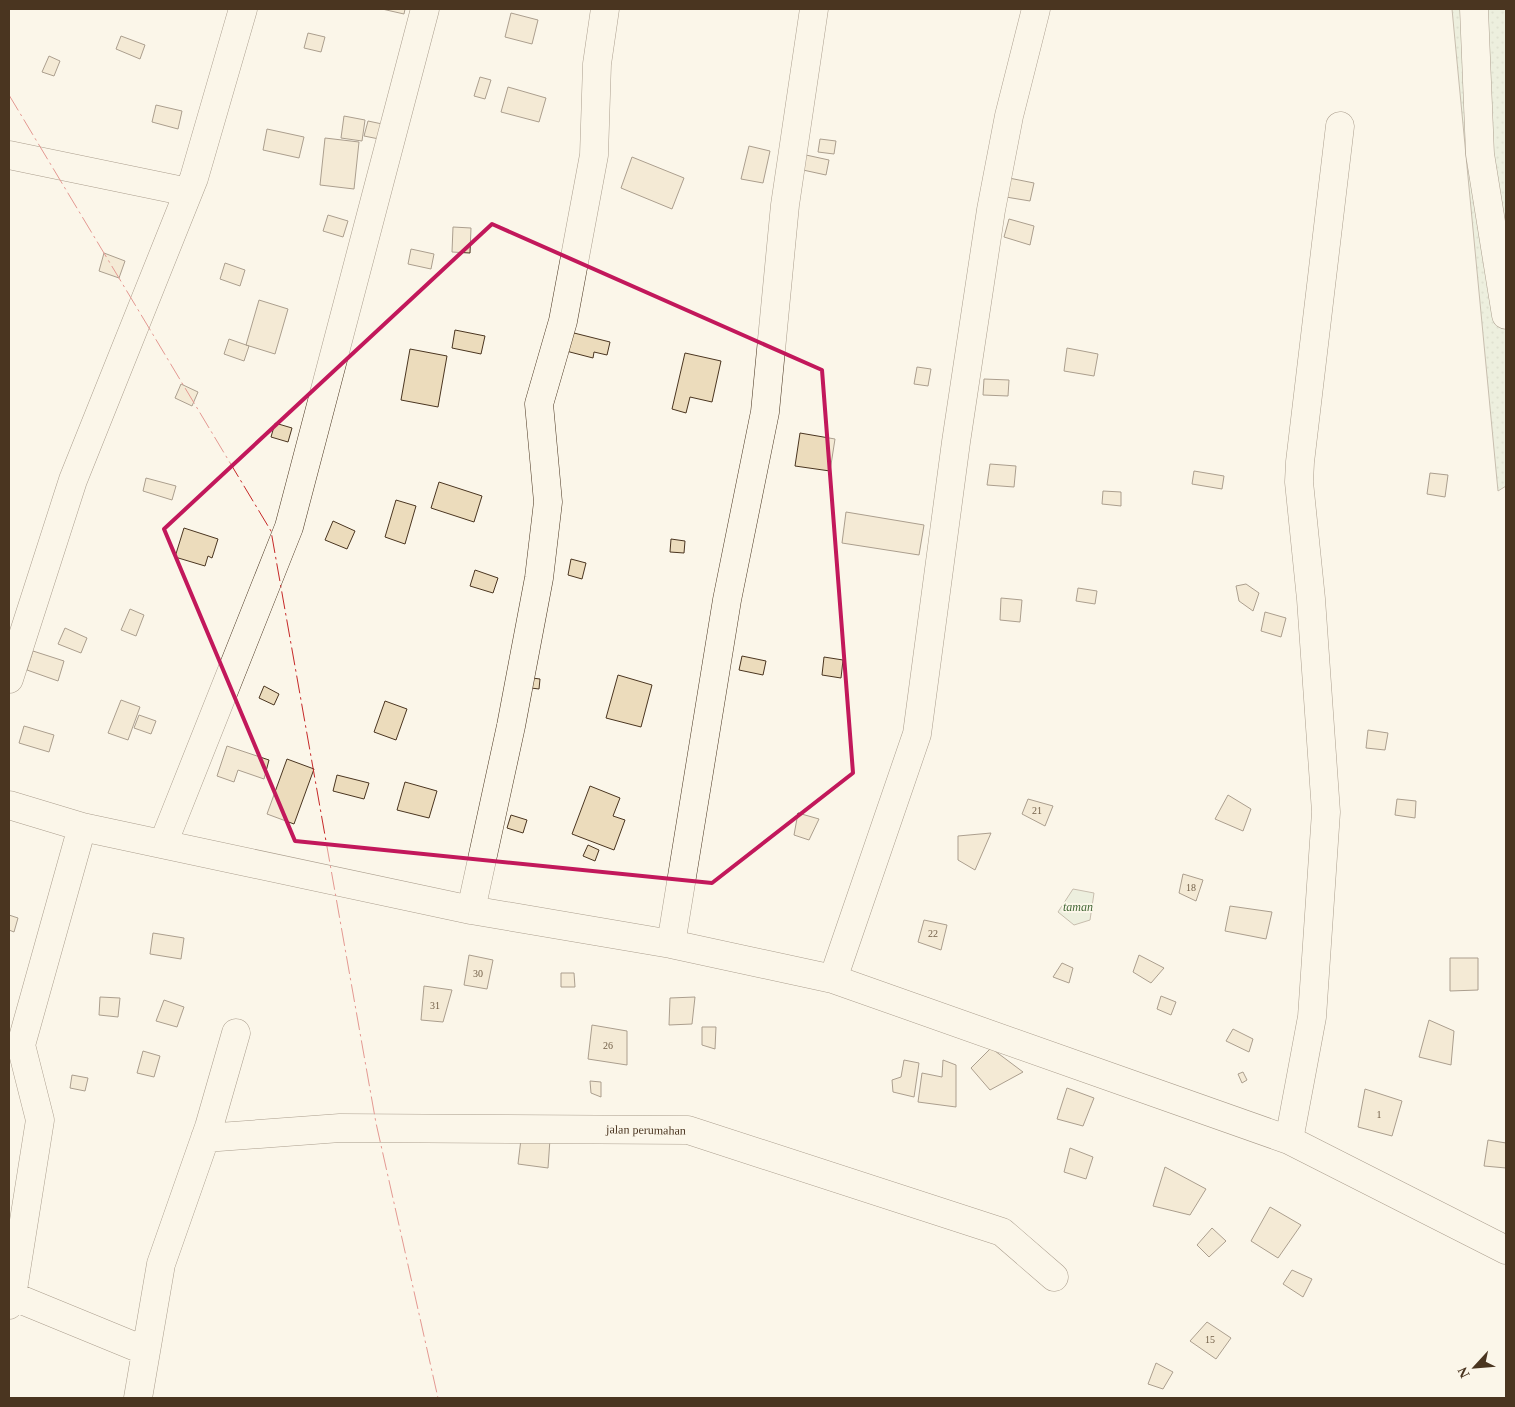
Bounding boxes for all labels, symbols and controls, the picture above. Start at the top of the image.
house number: 21 [1032,805,1042,816]
house number: 18 [1186,882,1196,893]
park label: taman [1063,900,1093,914]
house number: 22 [928,928,938,939]
house number: 30 [473,968,483,979]
house number: 31 [430,1000,440,1011]
house number: 26 [603,1040,613,1051]
house number: 1 [1377,1109,1382,1120]
street label: jalan perumahan [605,1122,686,1138]
house number: 15 [1205,1334,1215,1345]
north arrow [1450,1342,1500,1392]
text: N [1455,1365,1473,1380]

